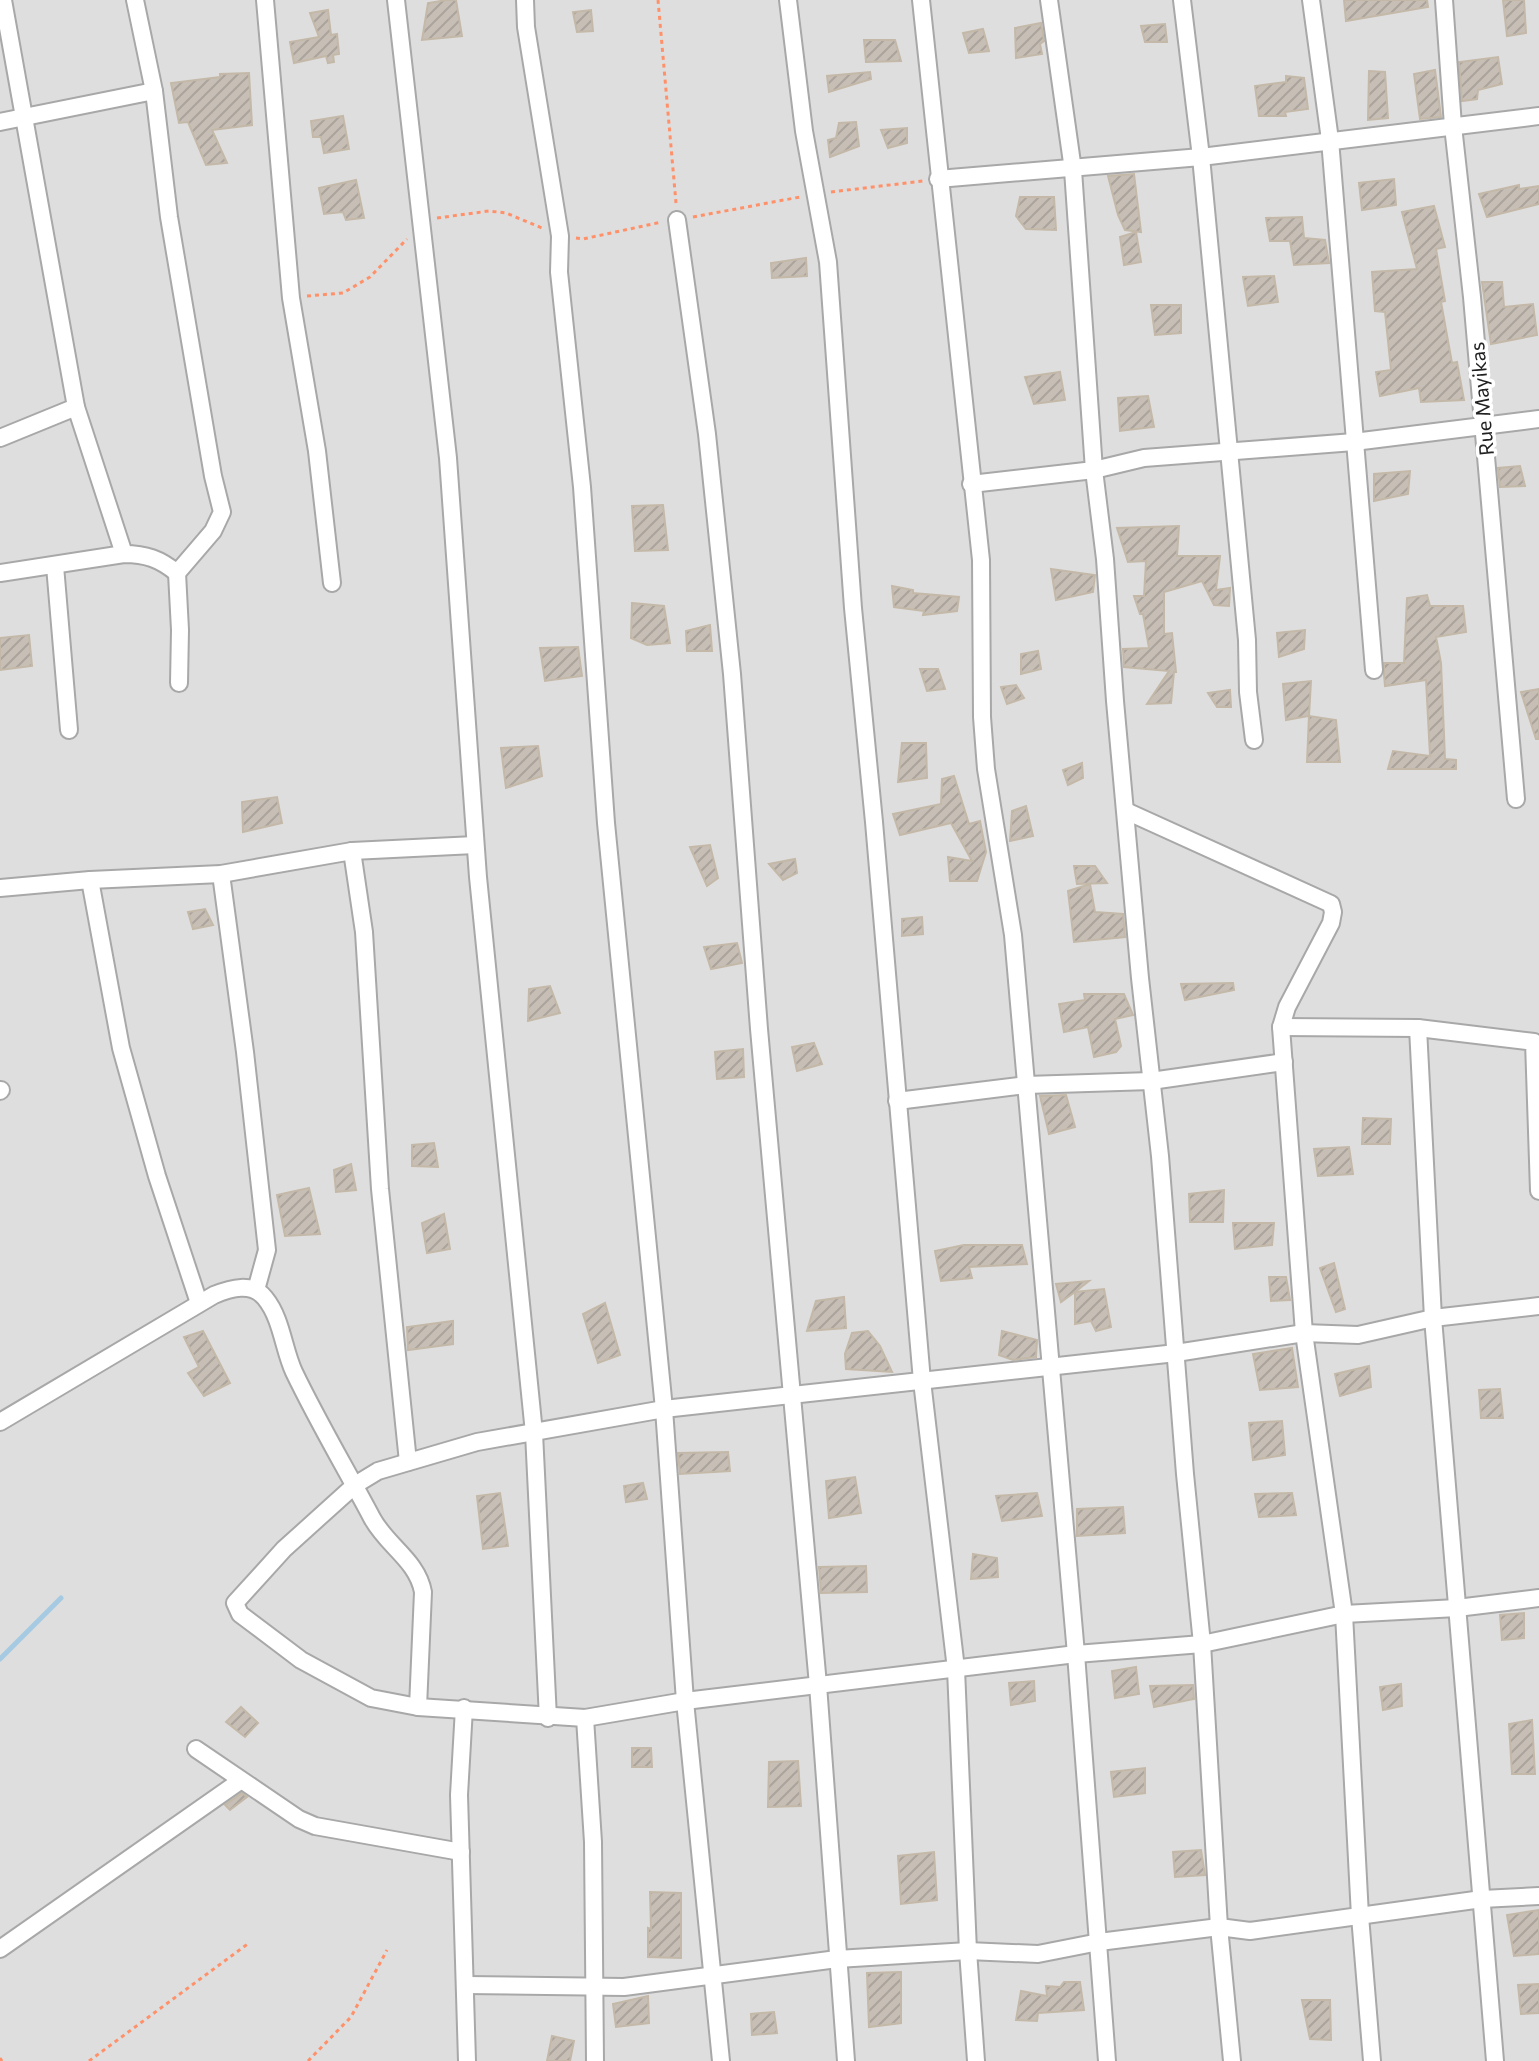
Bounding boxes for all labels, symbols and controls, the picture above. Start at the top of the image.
street label: Rue Mayikas [1464,341,1498,457]

